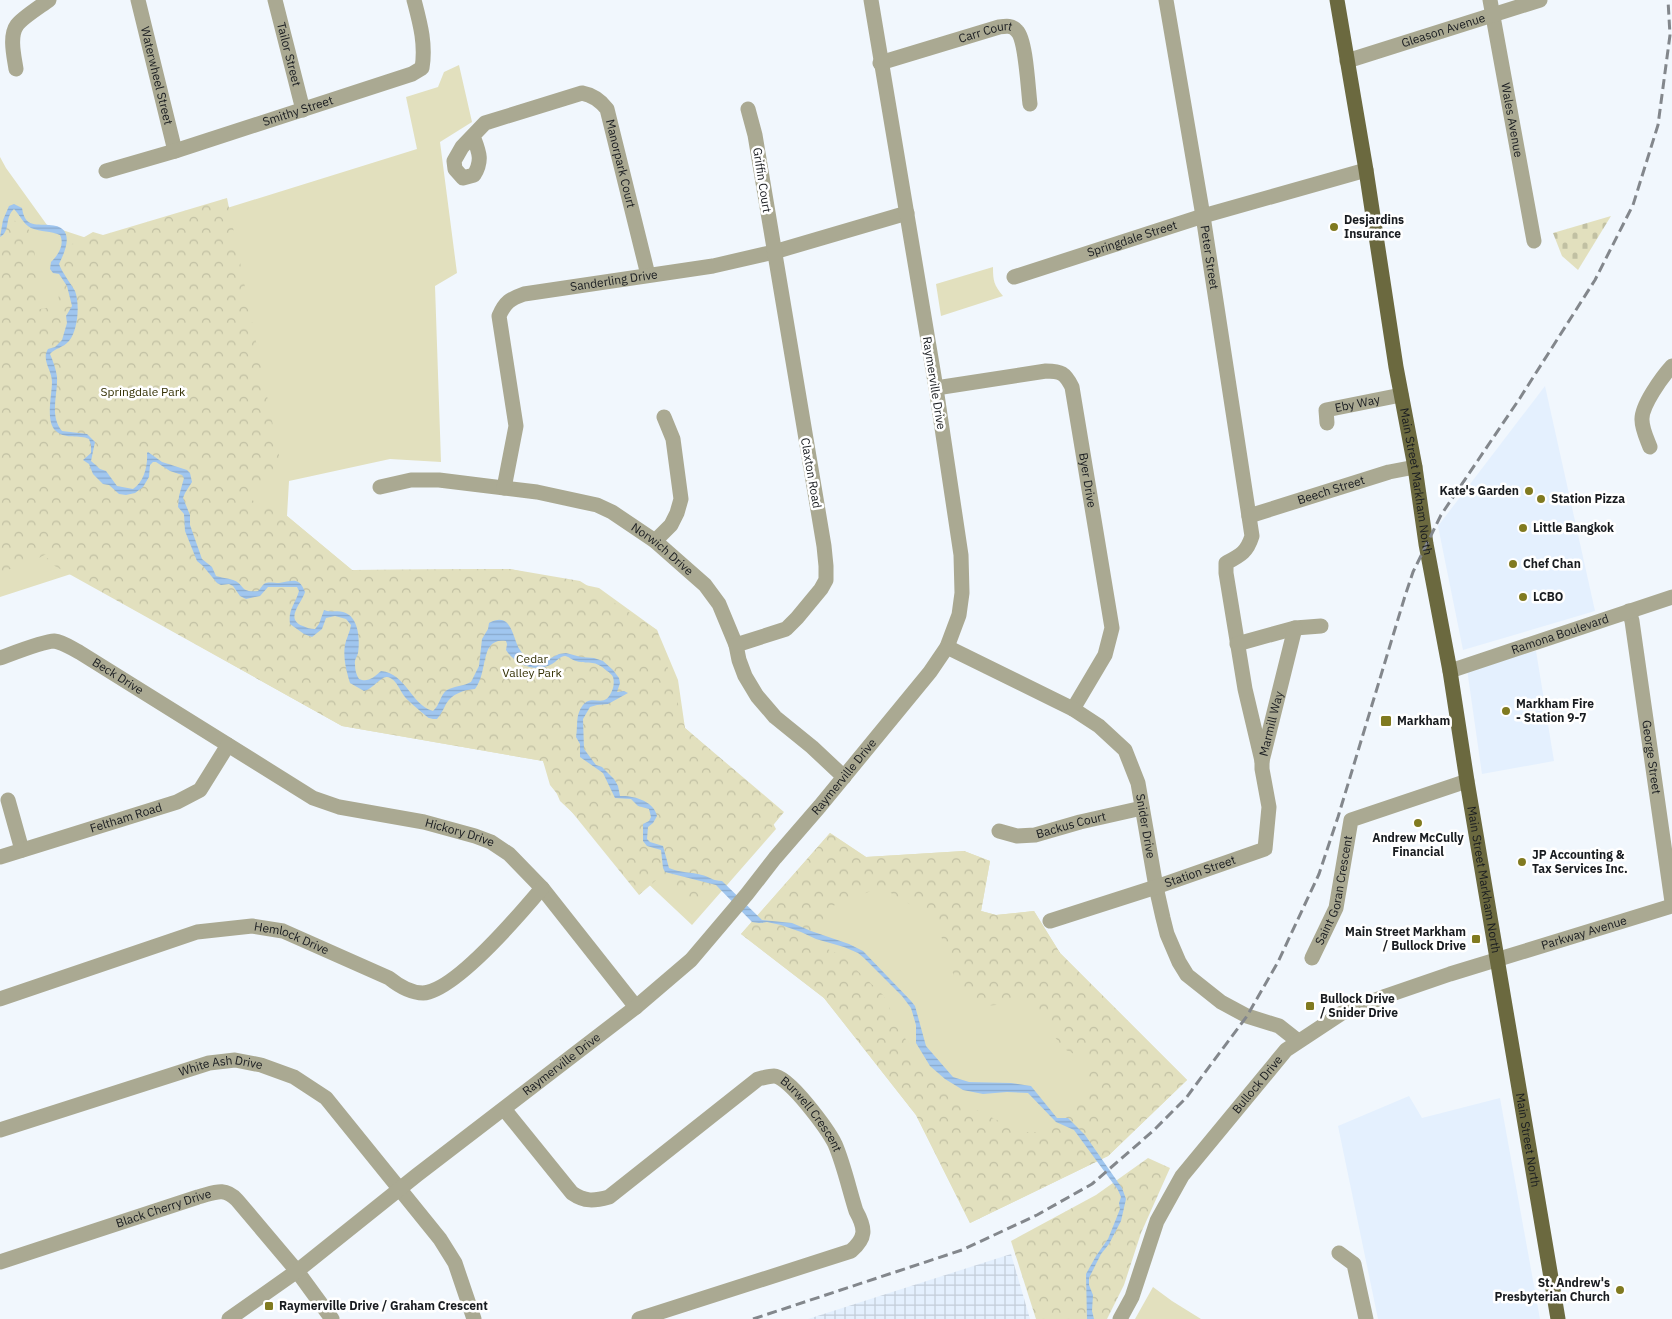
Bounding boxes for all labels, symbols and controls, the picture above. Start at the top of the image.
street label: Gleason Avenue [1399,10,1487,50]
street label: Carr Court [957,18,1014,46]
street label: Tailor Street [274,20,305,88]
street label: Waterwheel Street [138,25,176,126]
street label: Wales Avenue [1498,81,1527,159]
street label: Smithy Street [261,92,335,129]
street label: Manorpark Court [603,118,639,209]
street label: Griffin Court [750,146,775,214]
place label: Desjardins Insurance [1344,212,1404,241]
street label: Springdale Street [1085,217,1179,260]
marker: Desjardins Insurance [1328,221,1340,233]
street label: Peter Street [1198,224,1222,290]
street label: Sanderling Drive [569,266,659,294]
street label: Raymerville Drive [920,335,949,431]
park label: Springdale Park [101,384,186,399]
street label: Eby Way [1333,391,1381,415]
street label: Main Street Markham North [1397,407,1436,556]
street label: Claxton Road [798,436,825,509]
street label: Byer Drive [1076,452,1100,509]
street label: Beech Street [1295,472,1366,507]
place label: Kate's Garden [1439,483,1519,498]
marker: Kate's Garden [1523,485,1535,497]
place label: Station Pizza [1551,491,1625,506]
marker: Station Pizza [1535,493,1547,505]
street label: Norwich Drive [629,519,697,579]
place label: Little Bangkok [1533,520,1614,535]
marker: Little Bangkok [1517,522,1529,534]
place label: Chef Chan [1523,556,1581,571]
marker: Chef Chan [1507,558,1519,570]
place label: LCBO [1533,589,1563,604]
marker: LCBO [1517,591,1529,603]
street label: Ramona Boulevard [1509,611,1611,657]
park label: Cedar Valley Park [502,651,562,680]
street label: Beck Drive [90,654,147,698]
street label: Marmill Way [1255,690,1286,758]
place label: Markham Fire - Station 9-7 [1516,696,1594,725]
marker: Markham Fire - Station 9-7 [1500,705,1512,717]
place label: Markham [1397,713,1450,728]
marker: Markham [1379,714,1393,728]
street label: George Street [1639,719,1665,795]
street label: Raymerville Drive [808,735,880,818]
street label: Snider Drive [1133,792,1159,860]
street label: Feltham Road [88,799,164,836]
street label: Main Street Markham North [1464,805,1504,954]
street label: Backus Court [1034,808,1107,841]
street label: Hickory Drive [423,815,497,850]
marker: Andrew McCully Financial [1412,817,1424,829]
place label: Andrew McCully Financial [1372,830,1464,859]
street label: Saint Goran Crescent [1311,834,1355,947]
place label: JP Accounting & Tax Services Inc. [1532,847,1628,876]
street label: Station Street [1162,852,1237,890]
marker: JP Accounting & Tax Services Inc. [1516,856,1528,868]
street label: Parkway Avenue [1539,912,1629,953]
street label: Hemlock Drive [253,918,332,958]
place label: Main Street Markham / Bullock Drive [1345,924,1466,953]
marker: Main Street Markham / Bullock Drive [1470,933,1482,945]
place label: Bullock Drive / Snider Drive [1320,991,1398,1020]
marker: Bullock Drive / Snider Drive [1304,1000,1316,1012]
street label: Raymerville Drive [519,1029,603,1098]
street label: White Ash Drive [177,1052,264,1079]
street label: Bullock Drive [1229,1052,1286,1116]
street label: Burwell Crescent [778,1073,845,1154]
street label: Main Street North [1513,1092,1544,1188]
street label: Black Cherry Drive [114,1185,213,1230]
place label: St. Andrew's Presbyterian Church [1494,1275,1610,1304]
marker: St. Andrew's Presbyterian Church [1614,1284,1626,1296]
place label: Raymerville Drive / Graham Crescent [279,1298,488,1313]
marker: Raymerville Drive / Graham Crescent [263,1300,275,1312]

